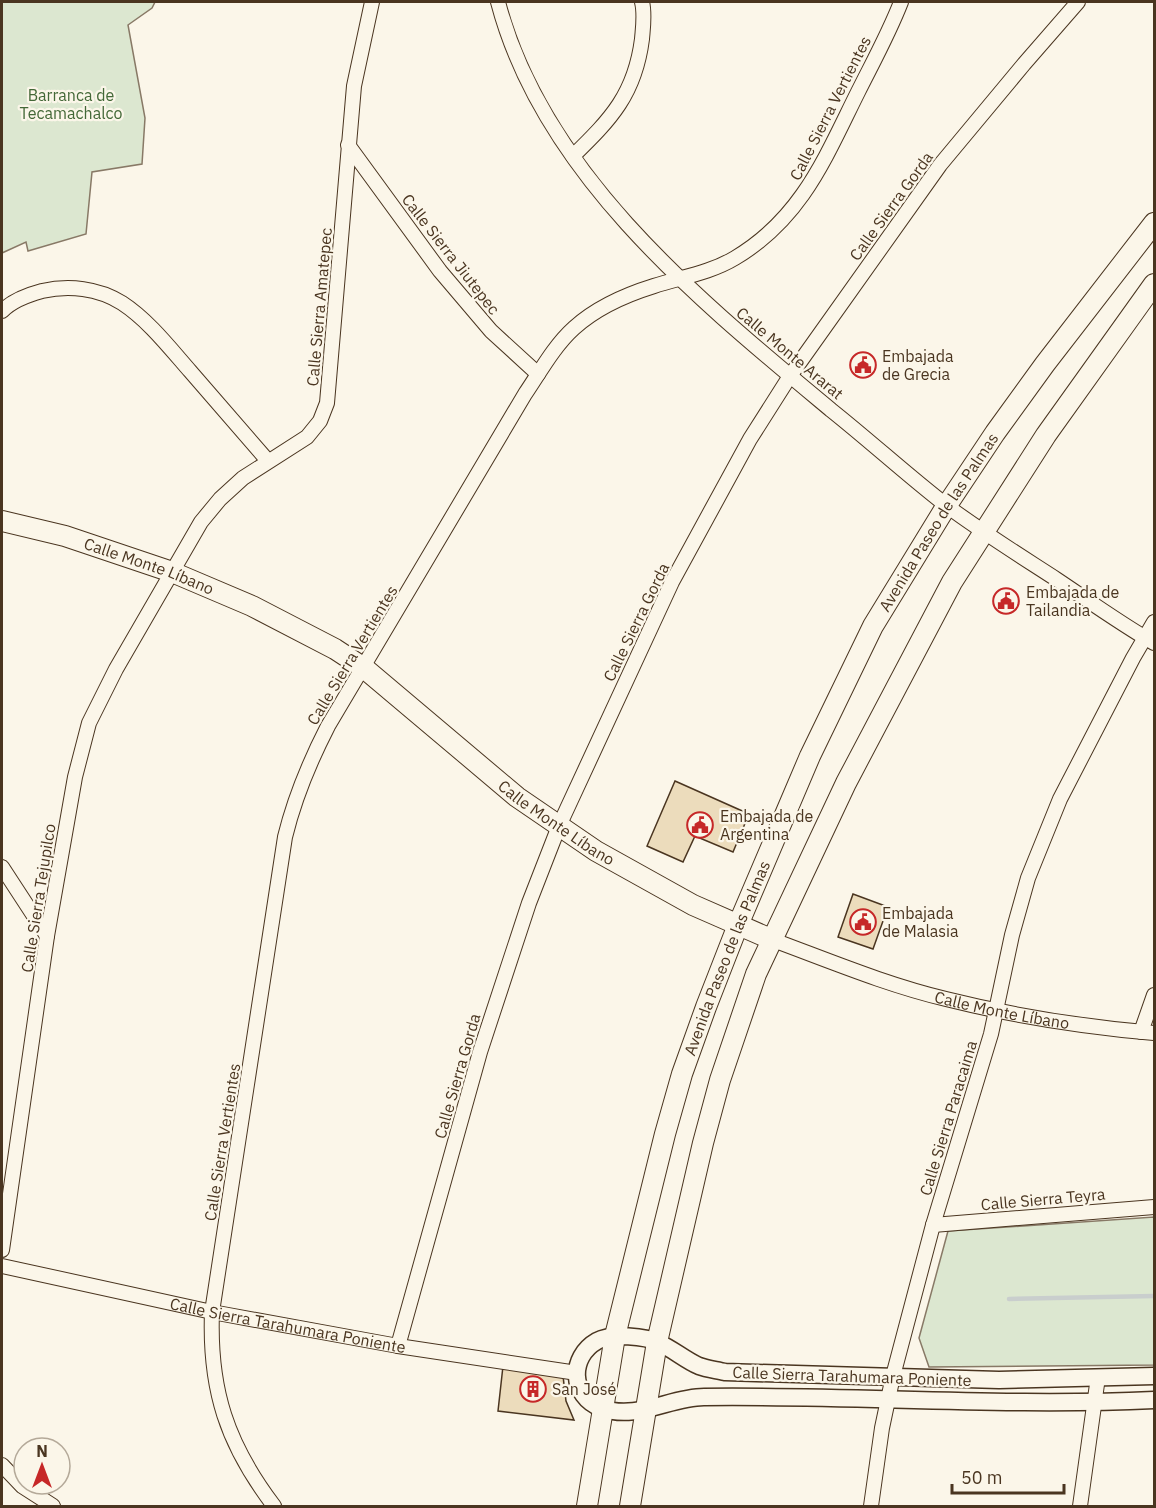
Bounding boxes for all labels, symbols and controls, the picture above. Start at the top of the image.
street label: Calle Sierra Vertientes [785,32,875,184]
park label: Barranca de Tecamachalco [20,85,123,123]
street label: Calle Sierra Gorda [845,147,937,264]
street label: Calle Sierra Jiutepec [398,190,504,318]
street label: Calle Sierra Amatepec [302,227,336,387]
street label: Calle Monte Ararat [732,302,848,404]
place label: Embajada de Grecia [882,346,954,384]
public building icon: Embajada de Grecia [848,350,878,380]
street label: Avenida Paseo de las Palmas [874,429,1002,615]
street label: Calle Monte Líbano [82,533,217,599]
street label: Calle Sierra Gorda [599,559,674,685]
street label: Calle Sierra Vertientes [302,582,402,728]
place label: Embajada de Tailandia [1026,582,1120,620]
public building icon: Embajada de Tailandia [991,586,1021,616]
street label: Calle Monte Líbano [494,776,618,869]
place label: Embajada de Argentina [720,806,814,844]
public building icon: Embajada de Argentina [685,810,715,840]
street label: Calle Sierra Tejupilco [16,822,60,974]
street label: Avenida Paseo de las Palmas [679,858,774,1058]
place label: Embajada de Malasia [882,903,959,941]
public building icon: Embajada de Malasia [848,907,878,937]
street label: Calle Monte Líbano [933,987,1071,1033]
street label: Calle Sierra Gorda [430,1011,485,1141]
street label: Calle Sierra Paracaima [915,1038,981,1198]
street label: Calle Sierra Vertientes [200,1062,244,1222]
street label: Calle Sierra Teyra [980,1184,1107,1214]
street label: Calle Sierra Tarahumara Poniente [168,1293,407,1357]
street label: Calle Sierra Tarahumara Poniente [732,1362,972,1390]
building icon: San José [518,1374,548,1404]
place label: San José [552,1379,617,1399]
north arrow [12,1436,72,1496]
text: N [36,1441,48,1461]
scale bar [952,1457,1064,1495]
text: 50 m [961,1466,1003,1489]

